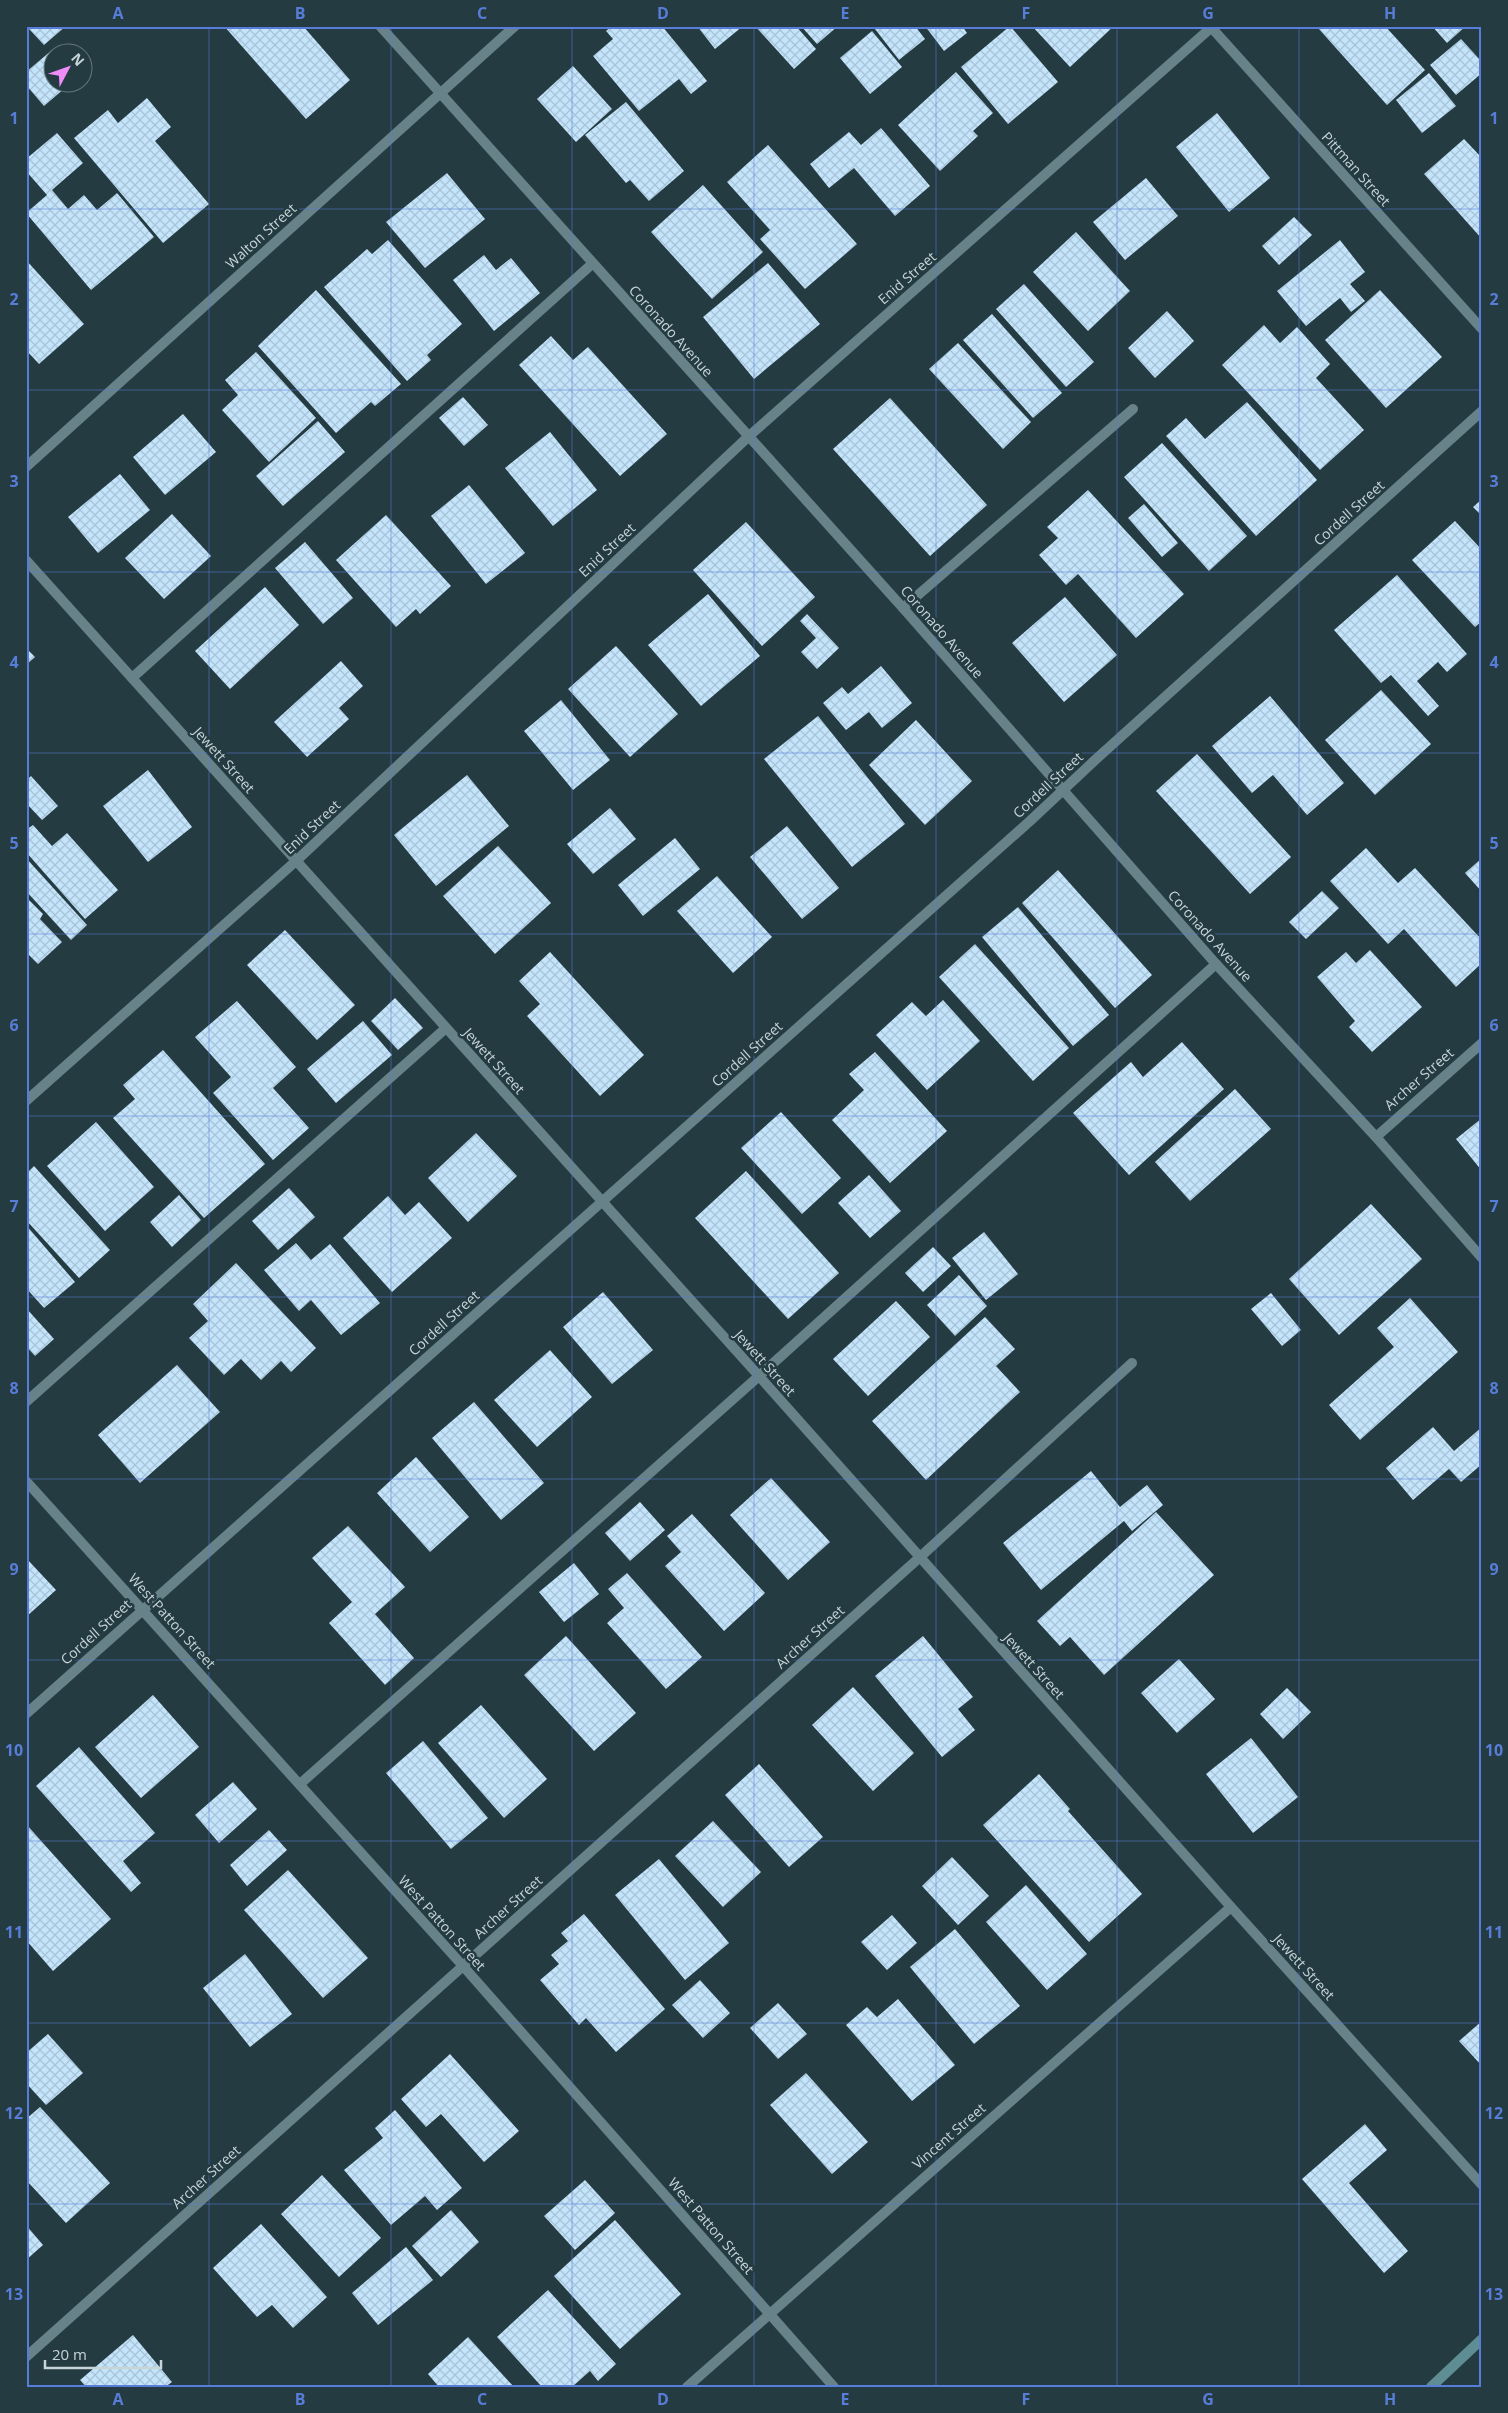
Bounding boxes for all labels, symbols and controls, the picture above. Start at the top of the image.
text: A [112,2,124,24]
text: B [295,2,305,24]
text: C [477,2,487,24]
text: D [657,2,669,24]
text: E [841,2,850,24]
text: F [1022,2,1030,24]
text: G [1202,2,1214,24]
text: H [1384,2,1396,24]
north arrow [42,42,92,92]
text: N [67,49,89,70]
text: 1 [9,107,19,129]
text: 1 [1489,107,1499,129]
street label: Pittman Street [1318,127,1395,210]
street label: Walton Street [221,199,300,272]
street label: Enid Street [874,247,940,308]
street label: Coronado Avenue [625,281,718,381]
text: 2 [9,288,19,310]
text: 2 [1489,288,1499,310]
text: 3 [9,470,19,492]
text: 3 [1489,470,1499,492]
street label: Cordell Street [1309,476,1388,550]
street label: Enid Street [574,518,639,581]
street label: Coronado Avenue [897,581,988,682]
text: 4 [9,651,19,673]
text: 4 [1489,651,1499,673]
street label: Jewett Street [188,721,259,797]
street label: Cordell Street [1009,747,1087,822]
street label: Enid Street [279,795,344,858]
text: 5 [9,832,19,854]
text: 5 [1489,832,1499,854]
street label: Coronado Avenue [1164,886,1257,986]
text: 6 [9,1014,19,1036]
text: 6 [1489,1014,1499,1036]
street label: Cordell Street [707,1017,786,1091]
street label: Jewett Street [458,1022,529,1098]
street label: Archer Street [1380,1043,1457,1114]
text: 7 [9,1195,19,1217]
text: 7 [1489,1195,1499,1217]
street label: Cordell Street [404,1286,483,1360]
street label: Jewett Street [729,1324,800,1400]
text: 8 [9,1377,19,1399]
text: 8 [1489,1377,1499,1399]
text: 9 [9,1558,19,1580]
text: 9 [1489,1558,1499,1580]
street label: West Patton Street [124,1569,220,1672]
street label: Cordell Street [56,1595,135,1669]
street label: Archer Street [771,1601,848,1673]
street label: Jewett Street [998,1627,1069,1703]
text: 10 [5,1739,23,1761]
text: 10 [1485,1739,1503,1761]
street label: West Patton Street [394,1871,490,1974]
street label: Archer Street [469,1871,546,1943]
text: 11 [5,1921,23,1943]
text: 11 [1485,1921,1503,1943]
street label: Jewett Street [1268,1928,1339,2004]
street label: Vincent Street [908,2098,989,2173]
text: 12 [5,2102,23,2124]
text: 12 [1485,2102,1503,2124]
street label: Archer Street [167,2141,244,2213]
street label: West Patton Street [664,2173,759,2278]
text: 13 [5,2283,23,2305]
text: 13 [1485,2283,1503,2305]
scale bar [45,2338,161,2370]
text: 20 m [52,2344,87,2364]
text: A [112,2388,124,2410]
text: B [295,2388,305,2410]
text: C [477,2388,487,2410]
text: D [657,2388,669,2410]
text: E [841,2388,850,2410]
text: F [1022,2388,1030,2410]
text: G [1202,2388,1214,2410]
text: H [1384,2388,1396,2410]

